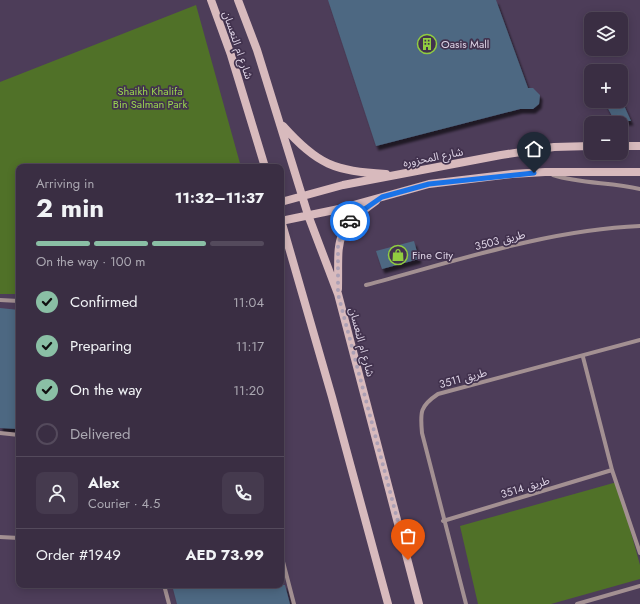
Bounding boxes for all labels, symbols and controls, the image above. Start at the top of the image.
street label: شارع ام النعسان [219,9,257,82]
map controls [584,12,628,160]
button: layers [584,12,628,56]
building icon: Oasis Mall [416,33,438,55]
place label: Oasis Mall [441,36,489,52]
button: + [584,64,628,108]
park label: Shaikh Khalifa Bin Salman Park [113,83,187,112]
button: − [584,116,628,160]
pin [517,132,551,173]
icon: home [523,138,545,160]
street label: شارع المحزوره [402,143,465,171]
text: Arriving in [36,174,94,193]
text: 11:32–11:37 [175,187,264,209]
text: 2 min [36,189,104,227]
courier [330,201,370,241]
icon: car [339,210,361,232]
street label: طريق 3503 [473,226,527,254]
shop icon: Fine City [387,244,409,266]
place label: Fine City [412,247,453,263]
text: On the way · 100 m [36,252,145,271]
icon: check [36,291,58,313]
text: Confirmed [70,291,138,313]
text: 11:04 [233,293,264,312]
street label: شارع ام النعسان [345,306,379,379]
icon: check [36,335,58,357]
text: Preparing [70,335,132,357]
text: 11:17 [236,337,264,356]
street label: طريق 3511 [437,364,489,392]
icon: check [36,379,58,401]
text: On the way [70,379,142,401]
text: 11:20 [233,381,264,400]
text: Delivered [70,423,131,445]
button: person [36,472,78,514]
text: Alex [88,472,119,494]
button: phone [222,472,264,514]
street label: طريق 3514 [498,472,552,502]
text: Courier · 4.5 [88,494,160,513]
pin [391,519,425,560]
icon: bag [397,525,419,547]
text: Order #1949 [36,544,121,566]
text: AED 73.99 [185,544,264,566]

